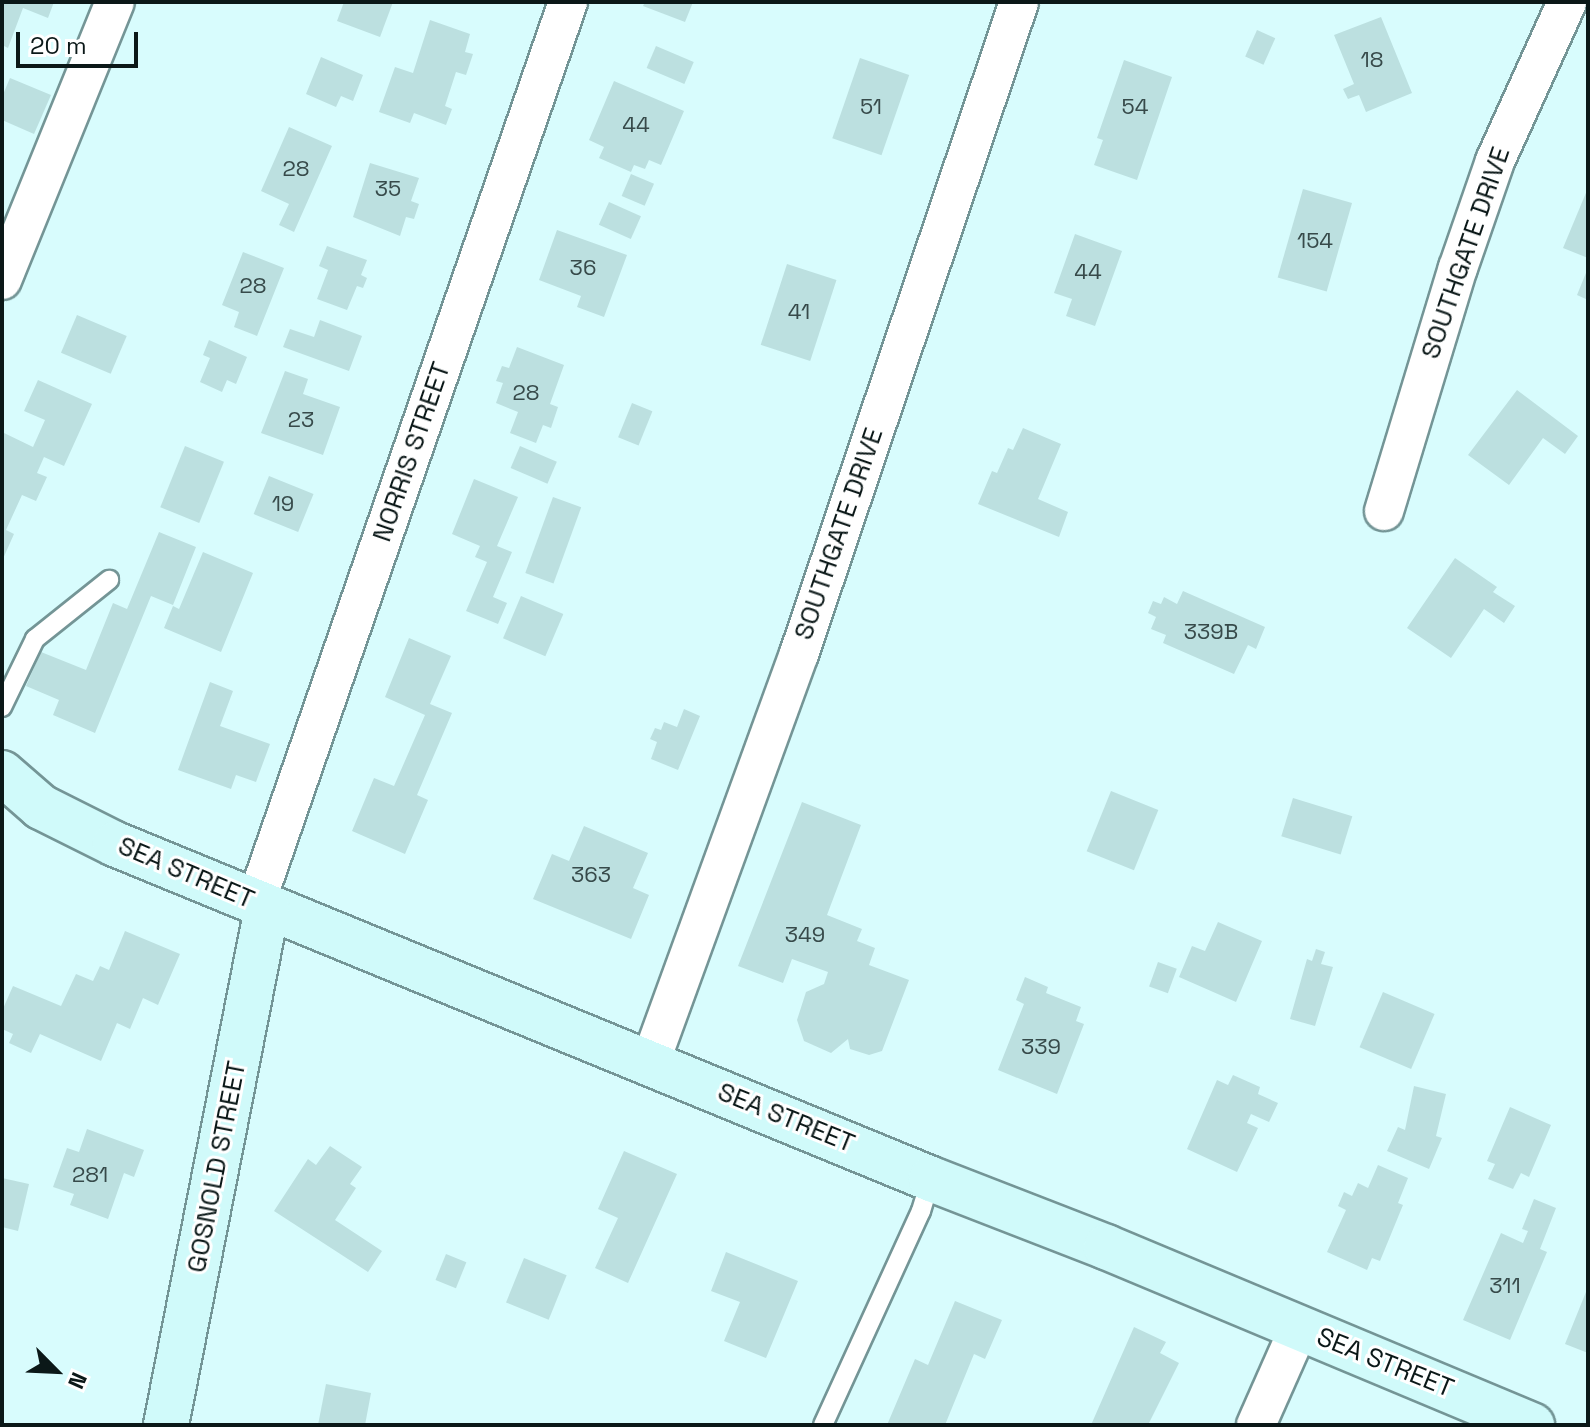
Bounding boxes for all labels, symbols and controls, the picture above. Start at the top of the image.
scale bar [20,16,142,66]
text: 20 m [30,30,87,61]
house number: 18 [1361,47,1383,73]
house number: 51 [860,94,882,120]
house number: 54 [1122,94,1148,120]
house number: 44 [622,112,650,138]
street label: SOUTHGATE DRIVE [1415,143,1517,363]
house number: 28 [283,156,309,182]
house number: 35 [375,176,401,202]
house number: 154 [1297,228,1333,254]
house number: 36 [570,255,596,281]
house number: 44 [1074,259,1102,285]
house number: 28 [240,273,266,299]
house number: 41 [788,299,810,325]
street label: NORRIS STREET [367,358,457,546]
house number: 28 [513,380,539,406]
house number: 23 [288,407,314,433]
street label: SOUTHGATE DRIVE [788,424,890,644]
house number: 19 [272,491,294,517]
house number: 339B [1184,619,1238,645]
street label: SEA STREET [113,830,259,916]
house number: 363 [571,862,611,888]
house number: 349 [785,922,825,948]
house number: 339 [1021,1034,1061,1060]
street label: GOSNOLD STREET [181,1059,253,1275]
street label: SEA STREET [713,1076,859,1160]
house number: 281 [72,1162,108,1188]
house number: 311 [1489,1273,1521,1299]
street label: SEA STREET [1312,1321,1458,1405]
north arrow [16,1331,96,1411]
text: N [62,1368,94,1393]

